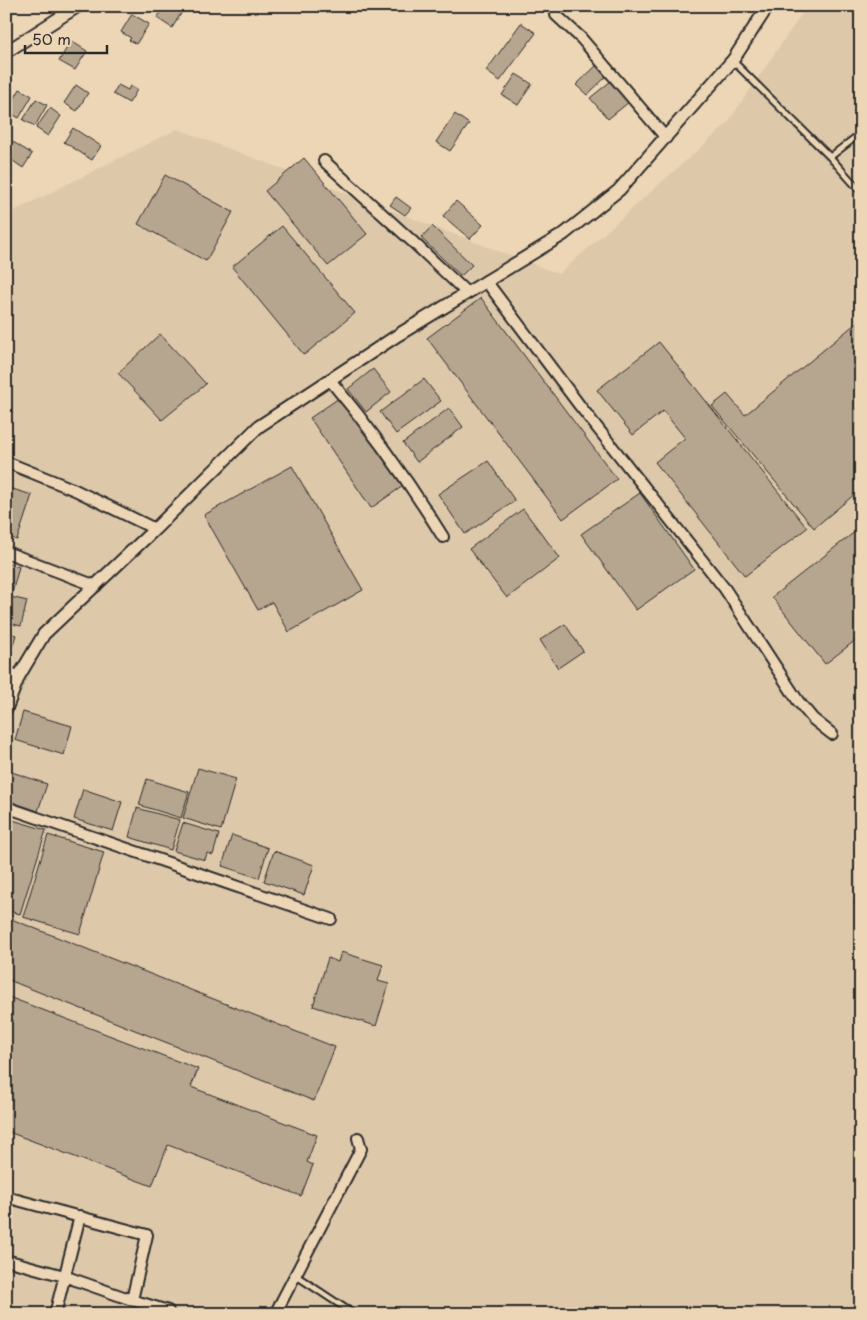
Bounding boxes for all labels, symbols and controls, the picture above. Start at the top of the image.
scale bar [25,22,108,54]
text: 50 m [32,27,71,50]

